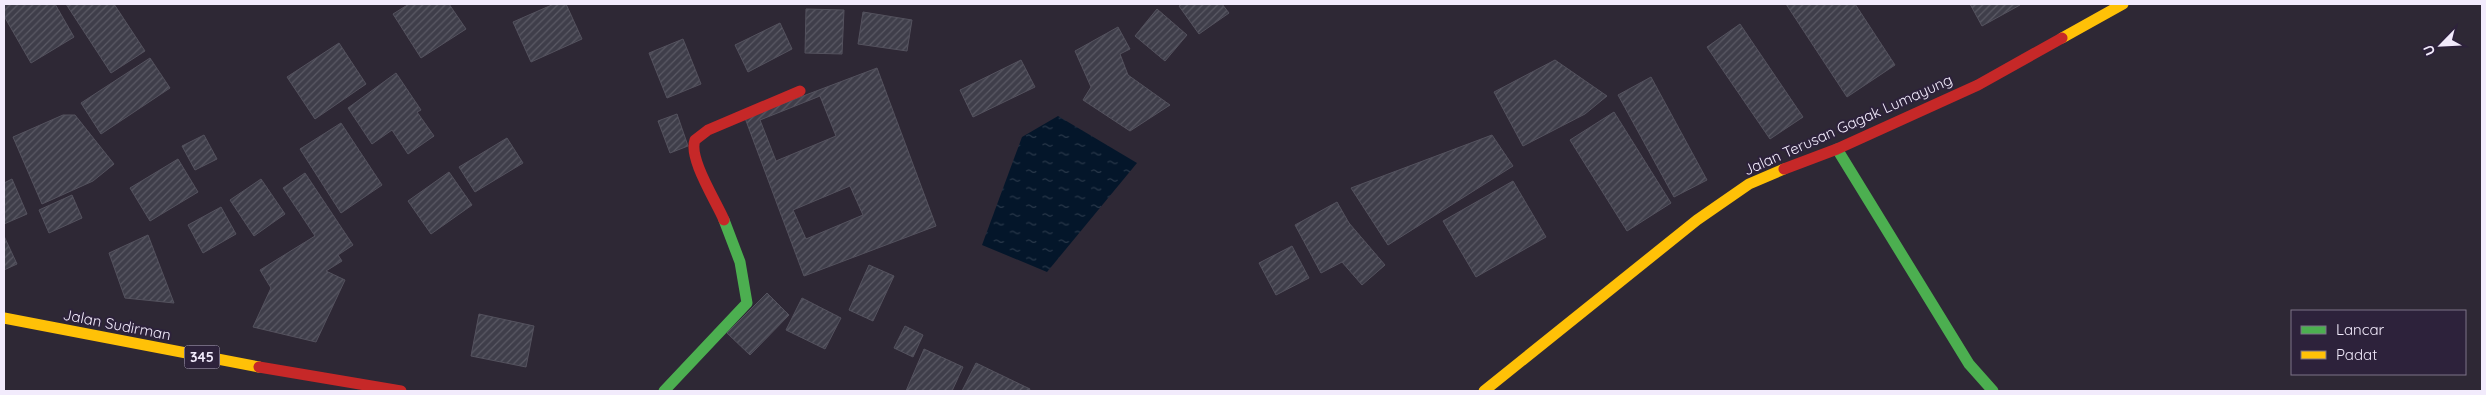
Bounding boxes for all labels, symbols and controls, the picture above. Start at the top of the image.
north arrow [2416,20,2466,70]
text: U [2419,42,2439,58]
street label: Jalan Terusan Gagak Lumayung [1740,70,1955,179]
street label: Jalan Sudirman [62,305,173,344]
legend [2291,310,2466,375]
text: Lancar [2336,320,2385,339]
text: Padat [2336,345,2377,364]
road number: 345 [184,346,220,368]

